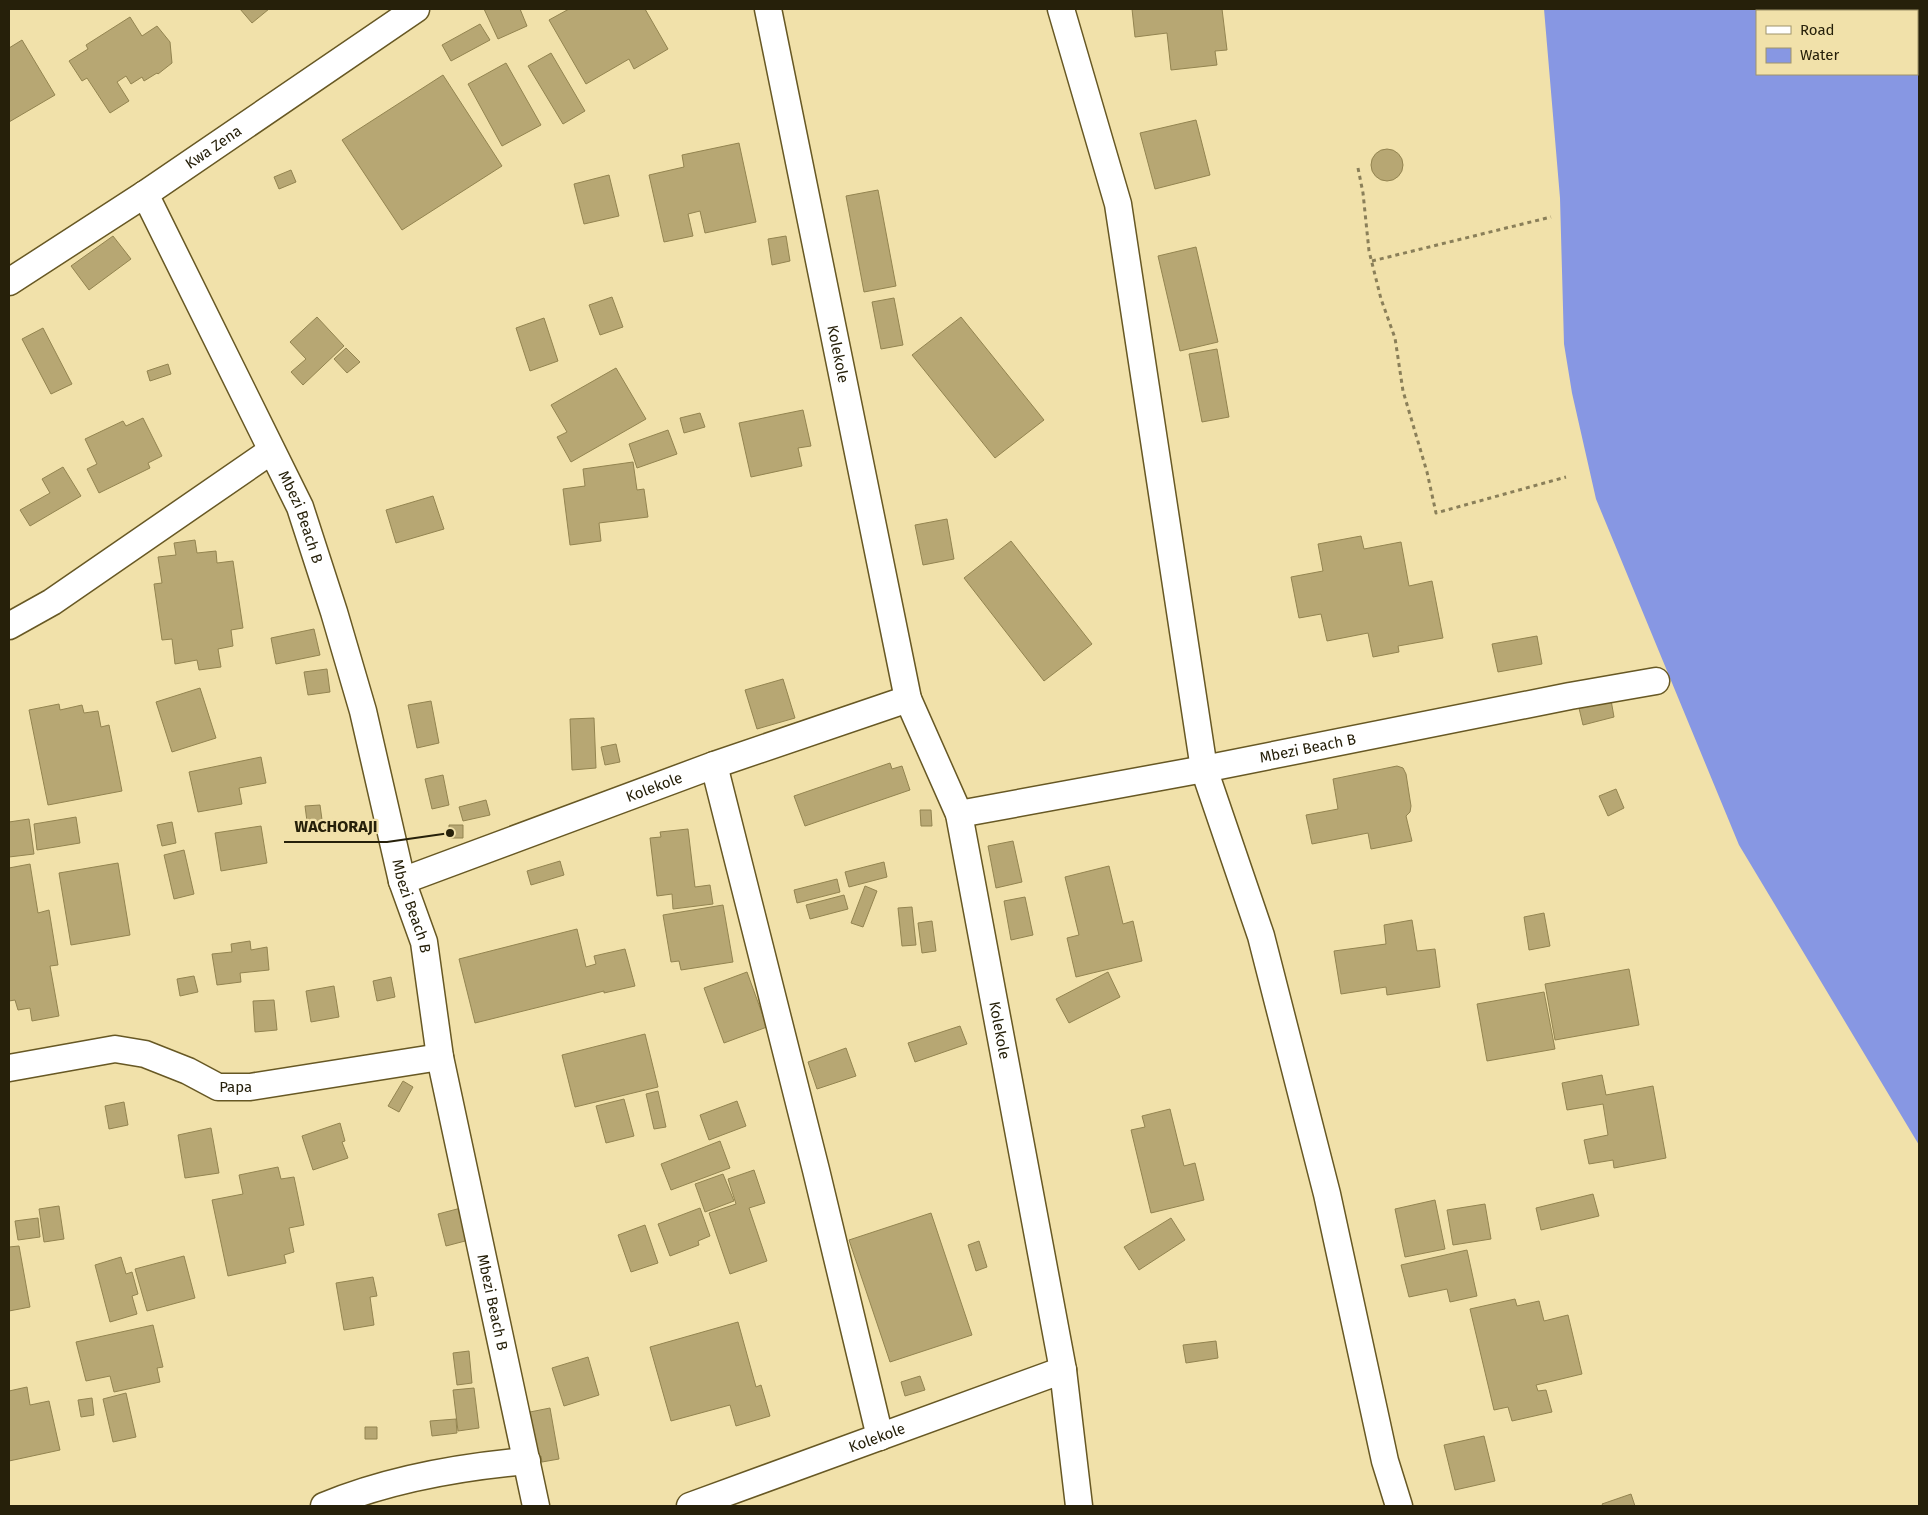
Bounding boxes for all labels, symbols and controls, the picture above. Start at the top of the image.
legend [1756,10,1918,75]
text: Road [1800,21,1835,39]
text: Water [1800,46,1839,64]
street label: Kwa Zena [182,122,245,173]
street label: Kolekole [823,323,853,385]
street label: Mbezi Beach B [275,468,327,566]
street label: Mbezi Beach B [1258,730,1358,767]
street label: Kolekole [623,769,685,806]
callout: WACHORAJI [284,811,387,842]
text: WACHORAJI [295,817,377,836]
street label: Mbezi Beach B [388,857,434,954]
street label: Kolekole [985,1000,1014,1061]
street label: Papa [219,1078,252,1096]
street label: Mbezi Beach B [473,1253,511,1352]
street label: Kolekole [846,1419,908,1456]

